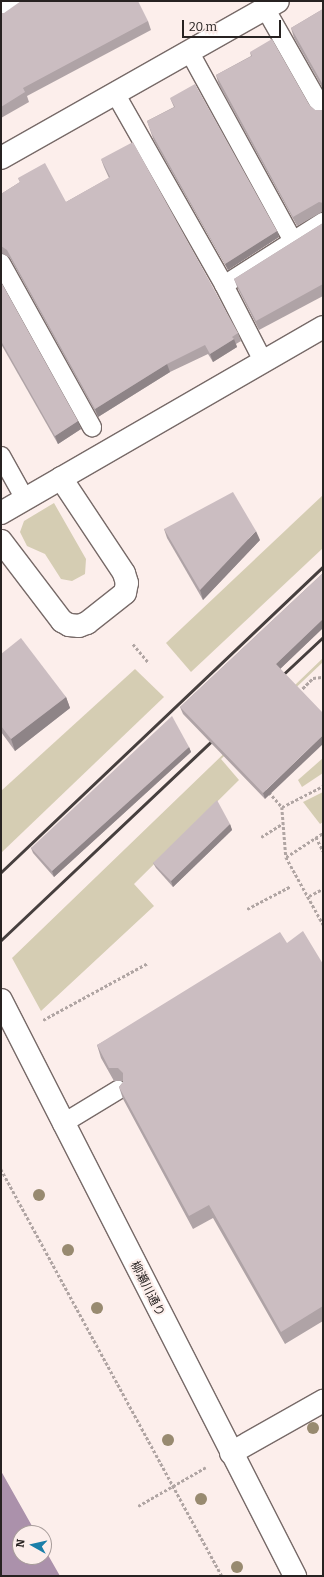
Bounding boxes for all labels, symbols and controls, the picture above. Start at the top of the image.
scale bar [184,12,283,38]
text: 20 m [189,20,217,34]
street label: 柳瀬川通り [127,1259,167,1319]
north arrow [12,1525,52,1565]
text: N [14,1538,28,1549]

